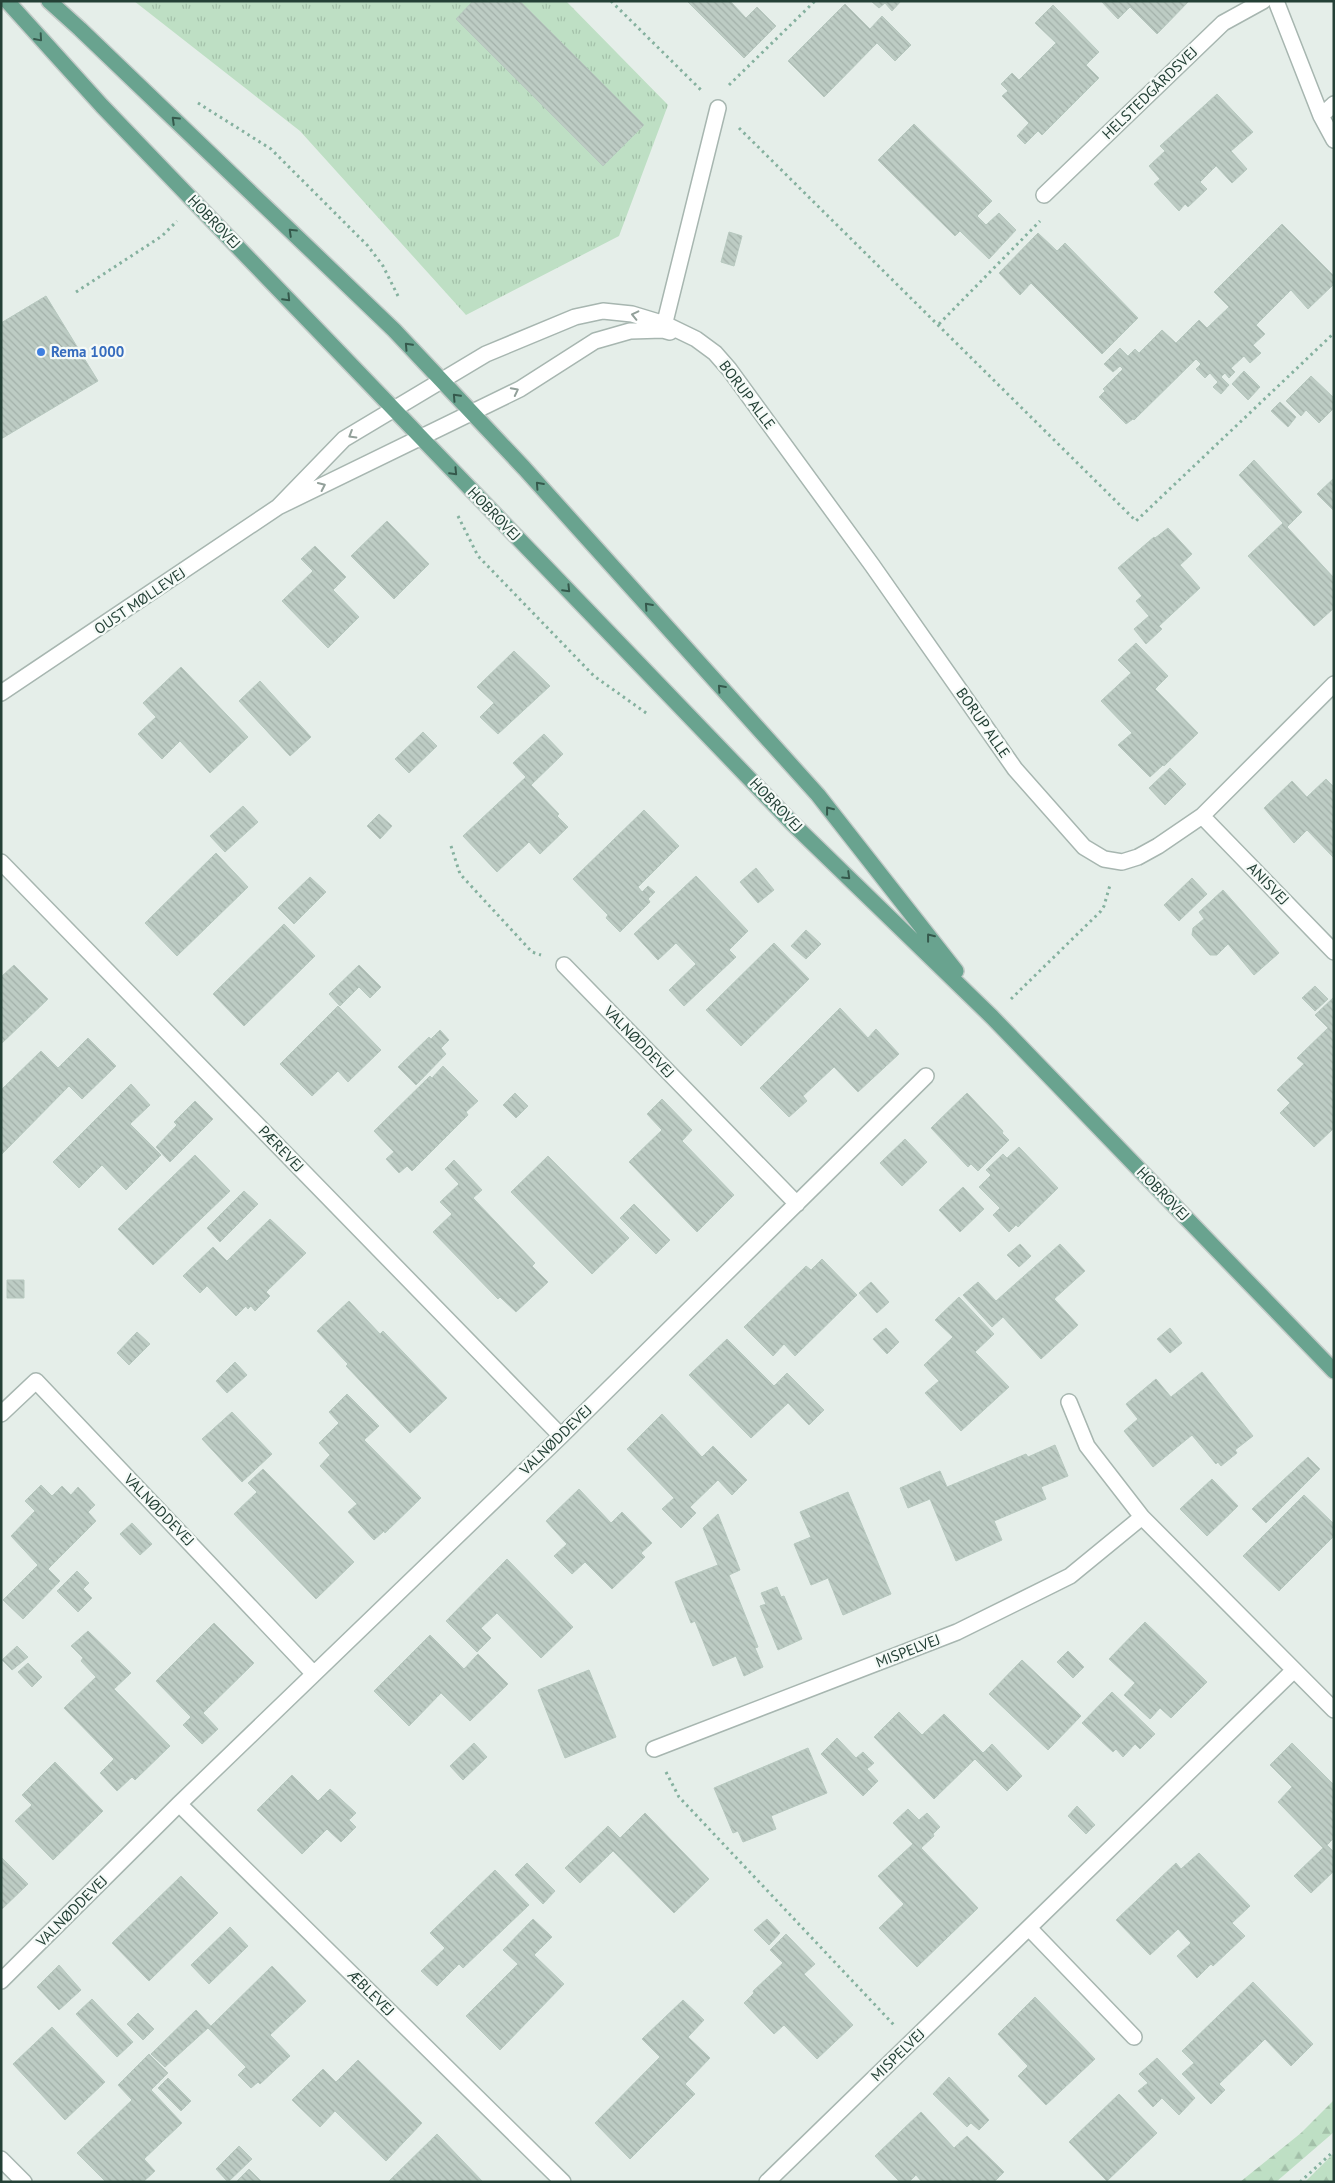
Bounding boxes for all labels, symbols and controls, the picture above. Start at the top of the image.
one-way arrow [34,32,42,41]
street label: HELSTEDGÅRDSVEJ [1098,42,1201,143]
one-way arrow [171,117,180,126]
street label: HOBROVEJ [184,191,245,253]
one-way arrow [288,229,297,238]
one-way arrow [281,292,290,301]
one-way arrow [630,310,639,321]
place label: Rema 1000 [51,342,124,361]
one-way arrow [405,342,414,351]
marker: Rema 1000 [35,346,47,358]
street label: BORUP ALLE [715,356,779,433]
one-way arrow [510,387,519,397]
one-way arrow [453,394,462,403]
one-way arrow [348,428,357,438]
one-way arrow [448,466,457,475]
one-way arrow [317,482,326,493]
one-way arrow [536,482,545,491]
street label: HOBROVEJ [464,483,525,545]
street label: OUST MØLLEVEJ [90,563,189,638]
one-way arrow [561,583,570,592]
one-way arrow [645,603,654,612]
street label: BORUP ALLE [952,684,1015,761]
one-way arrow [718,685,727,694]
street label: HOBROVEJ [746,774,807,836]
one-way arrow [826,807,834,816]
street label: ANISVEJ [1243,858,1293,909]
one-way arrow [841,870,850,879]
one-way arrow [927,934,935,943]
street label: VALNØDDEVEJ [599,1001,679,1082]
street label: PÆREVEJ [255,1121,308,1176]
street label: HOBROVEJ [1133,1163,1194,1225]
street label: VALNØDDEVEJ [515,1400,596,1480]
street label: VALNØDDEVEJ [119,1469,199,1550]
street label: MISPELVEJ [873,1630,943,1672]
street label: VALNØDDEVEJ [31,1871,111,1951]
street label: ÆBLEVEJ [343,1965,399,2020]
street label: MISPELVEJ [867,2024,929,2085]

